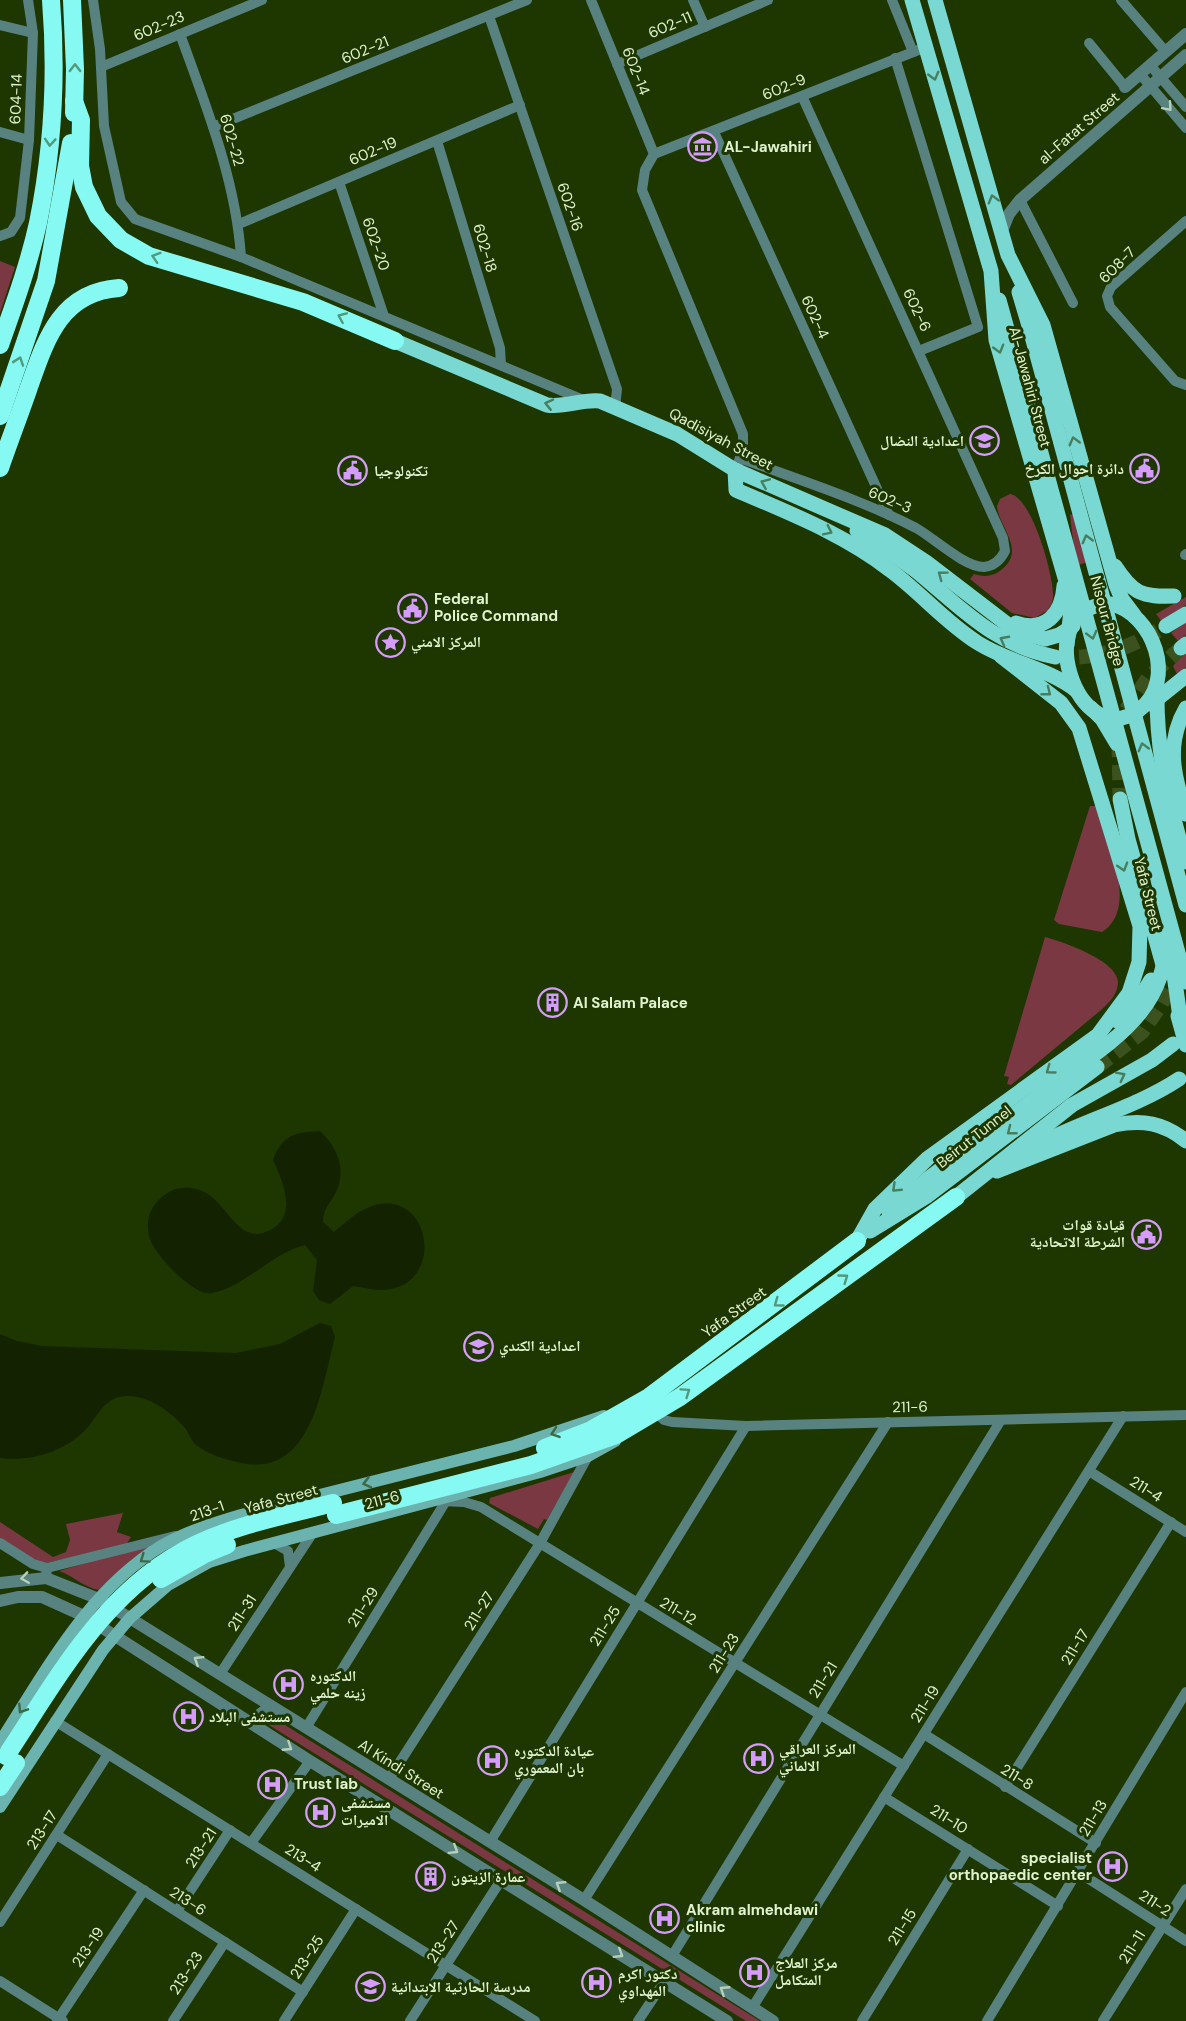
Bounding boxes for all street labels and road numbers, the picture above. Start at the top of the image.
street label: 602-23 [130,6,188,46]
street label: 602-11 [645,7,695,43]
street label: 602-21 [338,31,392,69]
street label: 602-14 [617,44,655,98]
street label: 602-9 [759,69,809,105]
street label: 604-14 [5,73,27,125]
street label: al-Fatat Street [1034,87,1124,169]
street label: 602-22 [215,111,249,169]
street label: 602-19 [346,132,400,170]
street label: 602-16 [552,180,588,234]
street label: 602-20 [358,215,394,273]
street label: 602-18 [468,221,502,275]
street label: 608-7 [1094,242,1140,288]
street label: 602-6 [898,285,936,335]
street label: 602-4 [796,292,834,342]
street label: Al-Jawahiri Street [1004,324,1056,450]
street label: Qadisiyah Street [666,403,777,475]
street label: 602-3 [865,482,915,518]
street label: Nisour Bridge [1085,574,1129,668]
street label: Yafa Street [1129,855,1167,933]
street label: Beirut Tunnel [932,1101,1016,1173]
street label: Yafa Street [698,1282,770,1342]
street label: 211-6 [892,1397,928,1417]
street label: 211-4 [1126,1471,1166,1507]
street label: Yafa Street [242,1480,320,1518]
street label: 211-6 [362,1486,402,1514]
street label: 213-1 [187,1496,227,1526]
street label: 211-29 [343,1583,383,1631]
street label: 211-27 [459,1588,499,1634]
street label: 211-31 [223,1591,261,1635]
street label: 211-12 [656,1592,700,1630]
street label: 211-25 [585,1602,625,1650]
street label: 211-17 [1056,1625,1094,1669]
street label: 211-23 [704,1629,744,1677]
street label: 211-21 [804,1658,842,1702]
street label: 211-19 [906,1682,944,1726]
street label: Al Kindi Street [354,1735,448,1803]
street label: 211-8 [997,1759,1037,1795]
street label: 211-13 [1074,1796,1112,1840]
street label: 211-10 [926,1800,972,1838]
street label: 213-17 [22,1807,62,1853]
street label: 213-21 [181,1824,221,1872]
street label: 213-4 [281,1839,325,1877]
street label: 213-6 [166,1882,210,1920]
street label: 211-2 [1135,1885,1175,1921]
street label: 211-15 [883,1905,921,1949]
street label: 213-27 [422,1917,464,1967]
street label: 213-19 [67,1923,109,1971]
street label: 211-11 [1114,1927,1150,1967]
street label: 213-25 [286,1931,328,1983]
street label: 213-23 [165,1948,207,1998]

